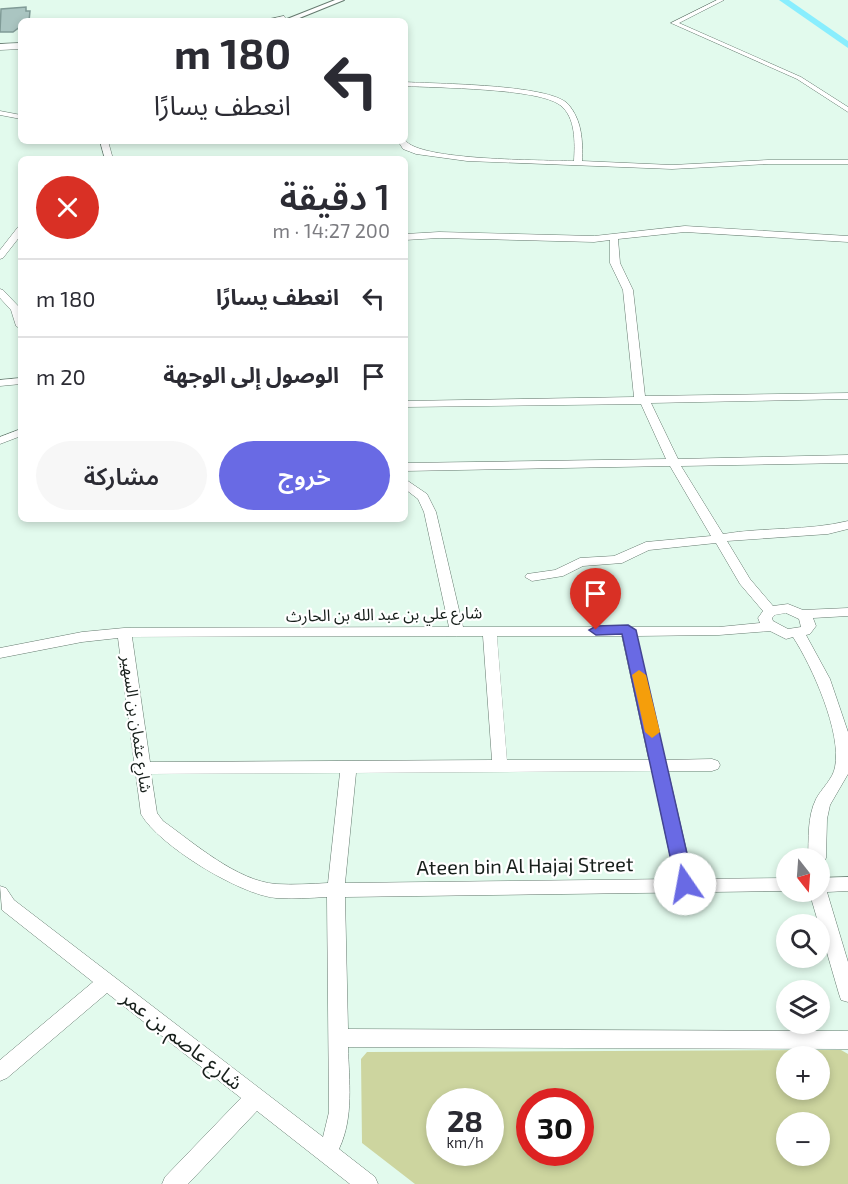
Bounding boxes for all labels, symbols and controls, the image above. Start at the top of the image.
text: 180 m [174,27,291,77]
icon: left [312,42,390,120]
text: انعطف يسارًا [154,88,291,120]
text: 1 دقيقة [280,174,390,217]
button: close [36,176,99,239]
text: 200 m · 14:27 [273,218,390,242]
icon: left [357,282,390,315]
text: انعطف يسارًا [216,283,339,309]
text: 180 m [36,285,96,311]
icon: arrive [357,360,390,393]
text: الوصول إلى الوجهة [163,361,339,387]
text: 20 m [36,363,86,389]
button: مشاركة [36,441,207,510]
button: خروج [219,441,390,510]
pin [570,568,621,630]
icon: arrive [579,577,612,610]
street label: شارع علي بن عبد الله بن الحارث [286,602,482,629]
street label: شارع عثمان بن السهير [114,653,157,795]
north arrow [776,848,830,902]
map controls [776,848,830,1166]
street label: Ateen bin Al Hajaj Street [416,851,634,879]
position arrow [653,852,717,916]
button: search [776,914,830,968]
button: layers [776,980,830,1034]
street label: شارع عاصم بن عمر [114,984,248,1097]
button: + [776,1046,830,1100]
speed limit sign: 30 [516,1088,594,1166]
text: 28 [447,1102,483,1138]
button: − [776,1112,830,1166]
text: km/h [446,1133,484,1151]

